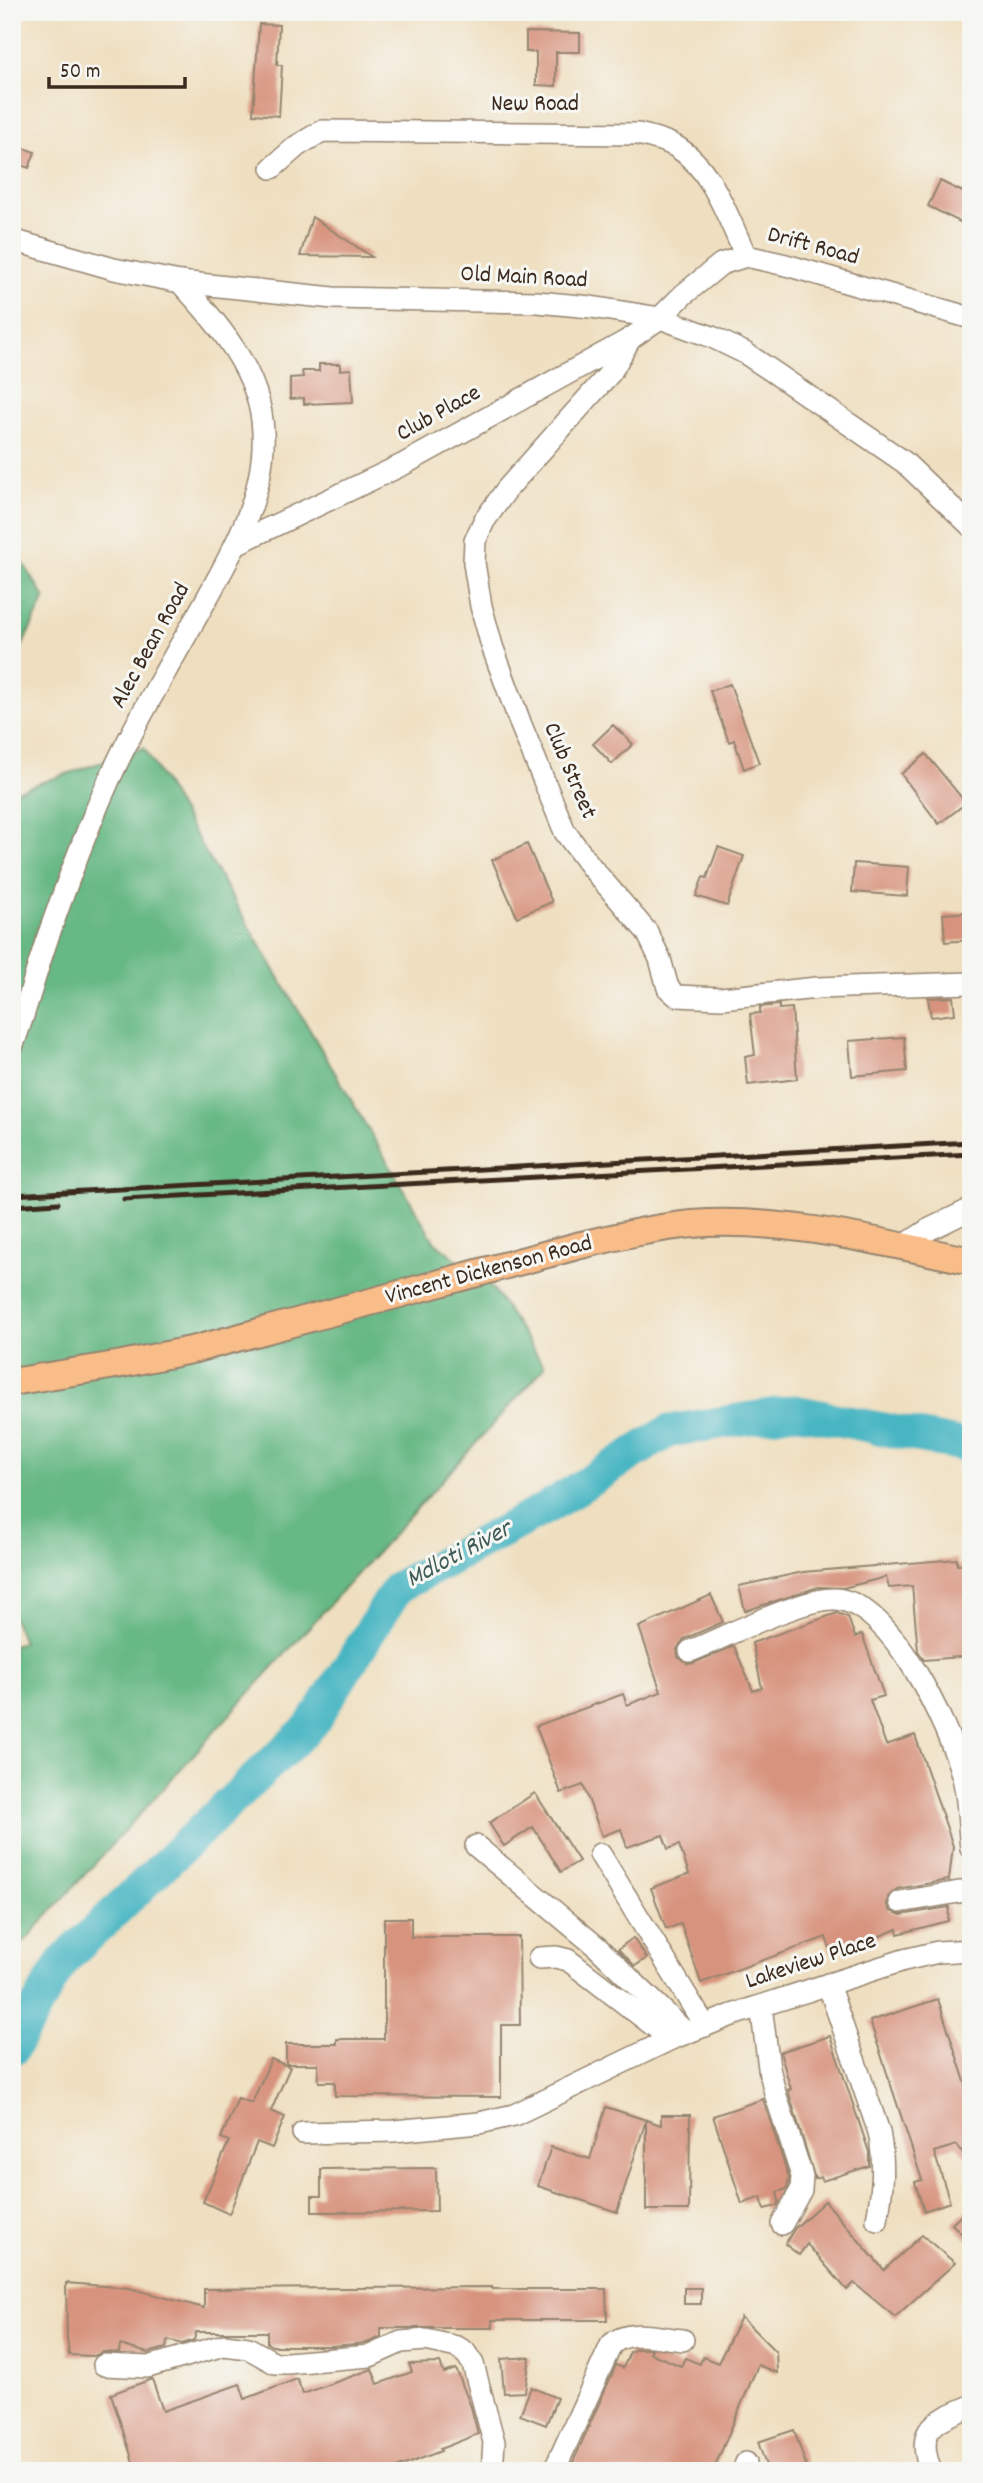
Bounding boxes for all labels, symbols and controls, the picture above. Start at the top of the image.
scale bar [49,46,186,90]
text: 50 m [60,58,100,88]
street label: New Road [491,88,579,122]
street label: Drift Road [764,218,862,276]
street label: Old Main Road [459,258,589,298]
street label: Club Place [391,377,487,451]
street label: Alec Bean Road [102,577,200,715]
street label: Club Street [533,717,605,825]
street label: Vincent Dickenson Road [382,1227,596,1315]
water label: Mdloti River [400,1510,521,1598]
street label: Lakeview Place [741,1925,881,1999]

